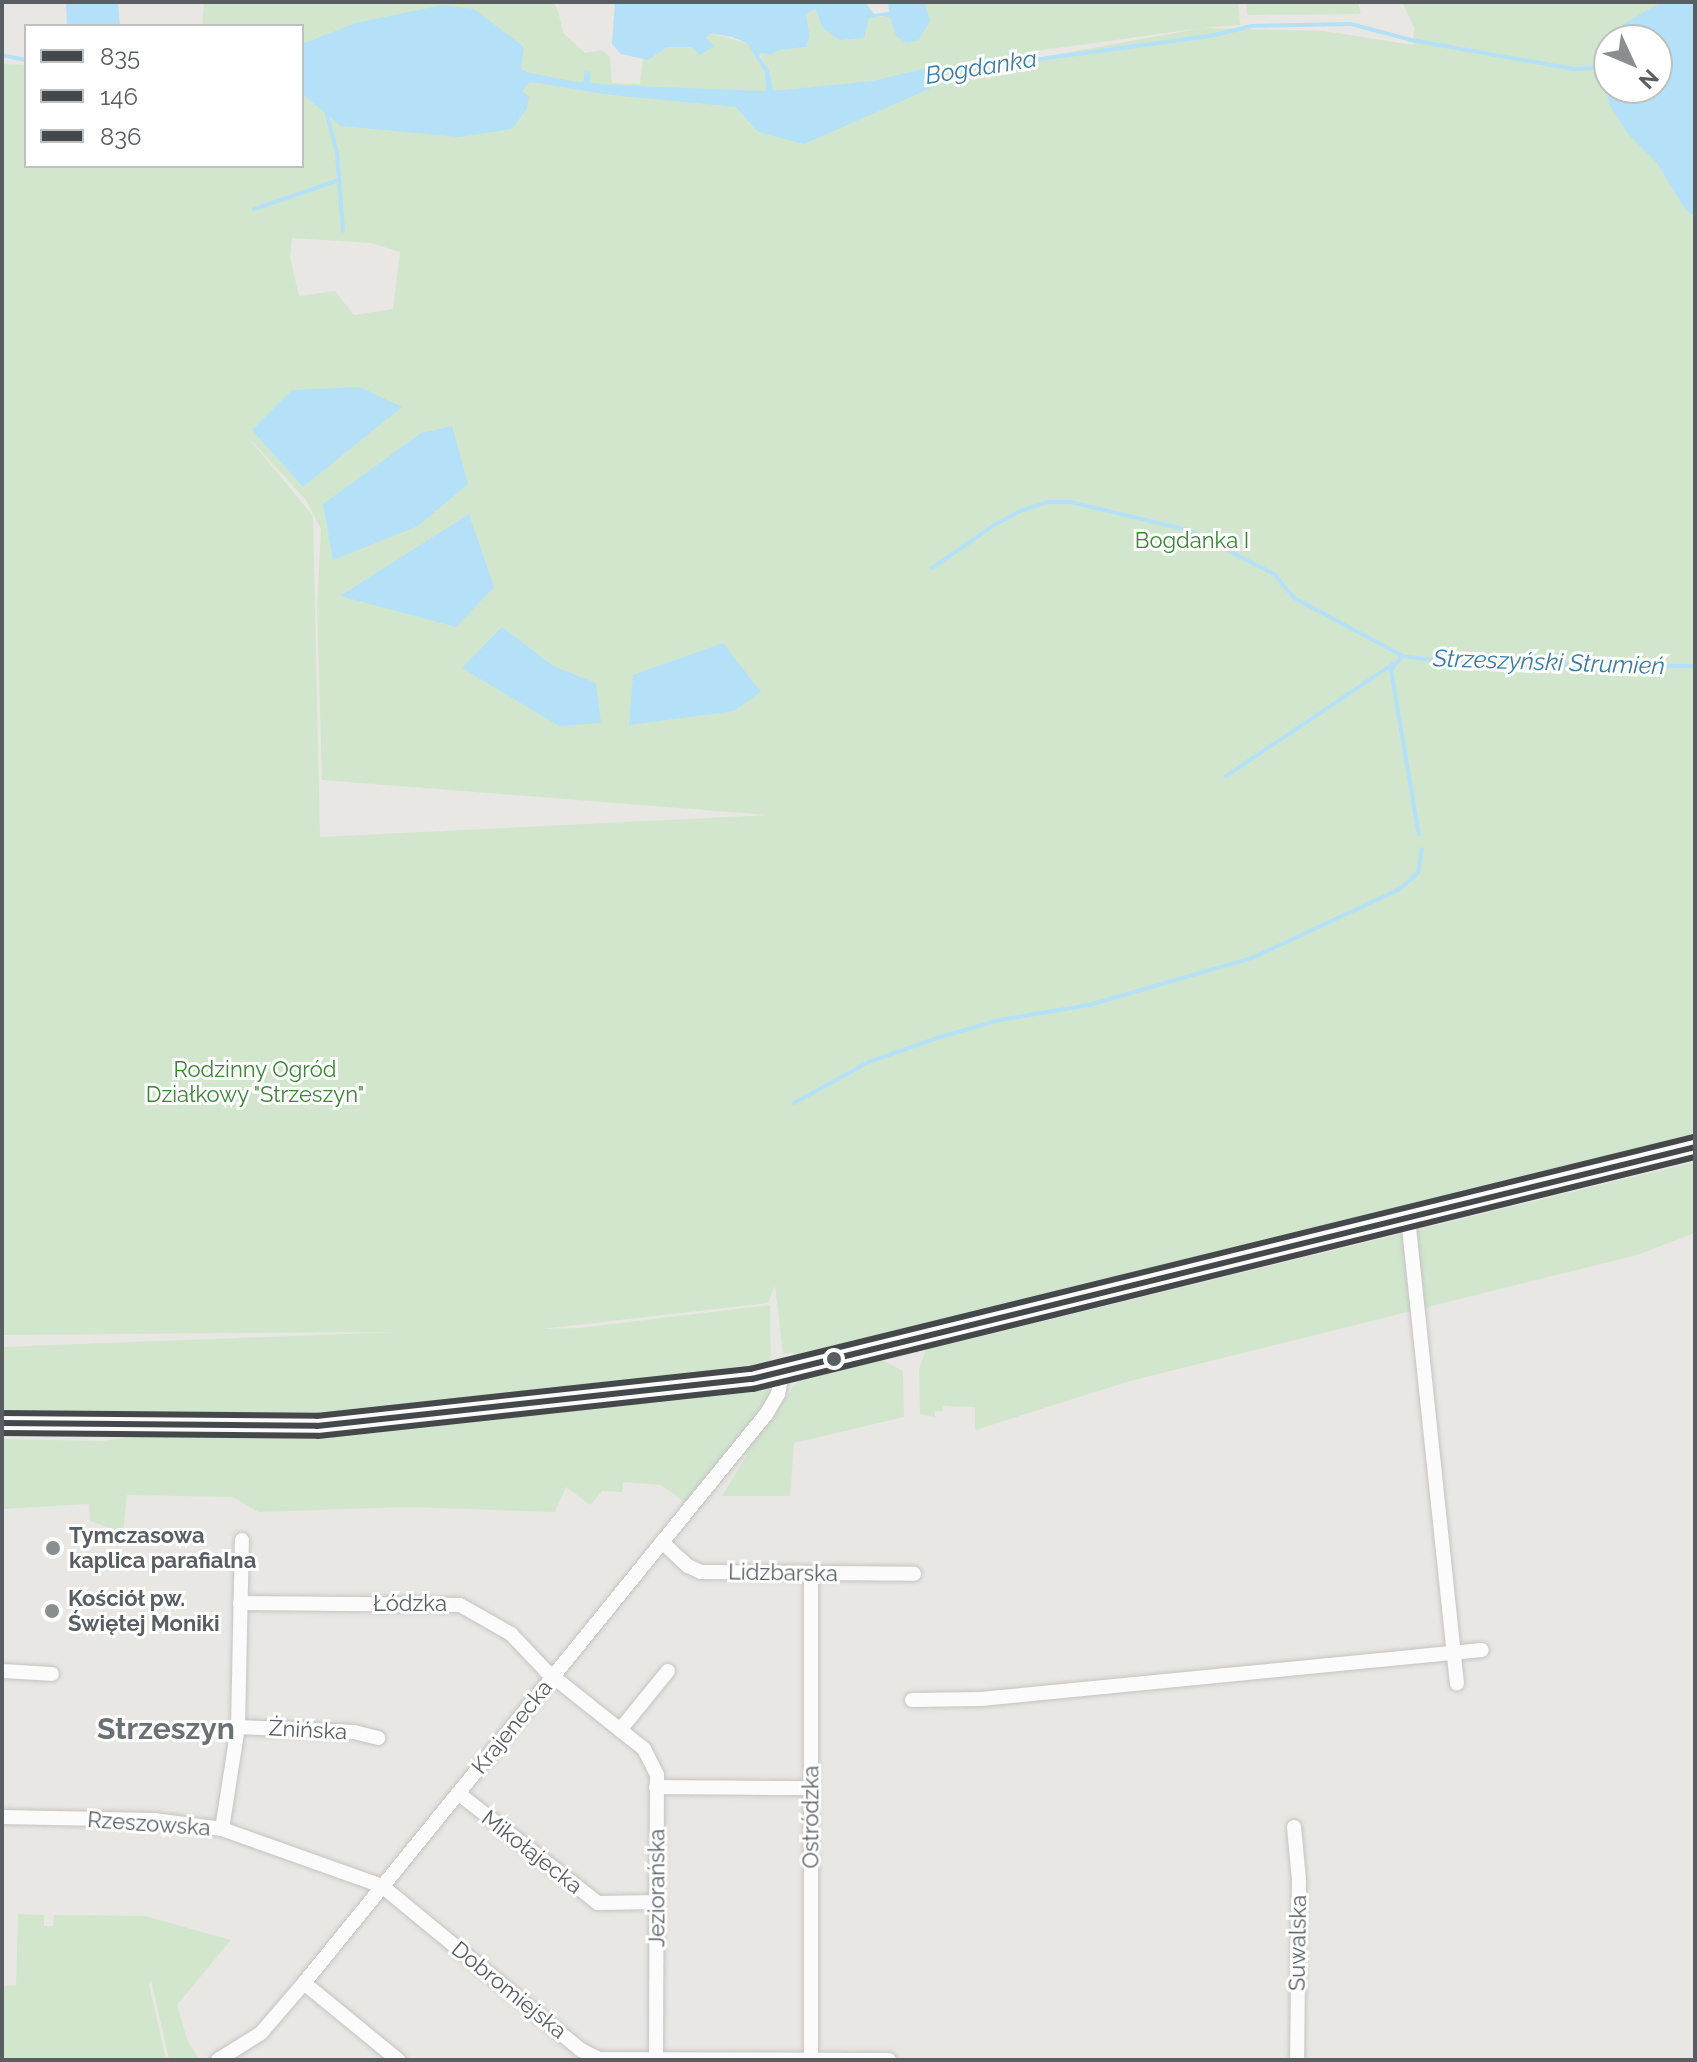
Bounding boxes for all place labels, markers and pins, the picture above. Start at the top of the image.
unlabelled marker [826,1351,842,1367]
place label: Tymczasowa kaplica parafialna [69,1522,256,1574]
marker: Tymczasowa kaplica parafialna [44,1539,62,1557]
place label: Kościół pw. Świętej Moniki [68,1585,220,1636]
marker: Kościół pw. Świętej Moniki [43,1602,61,1620]

